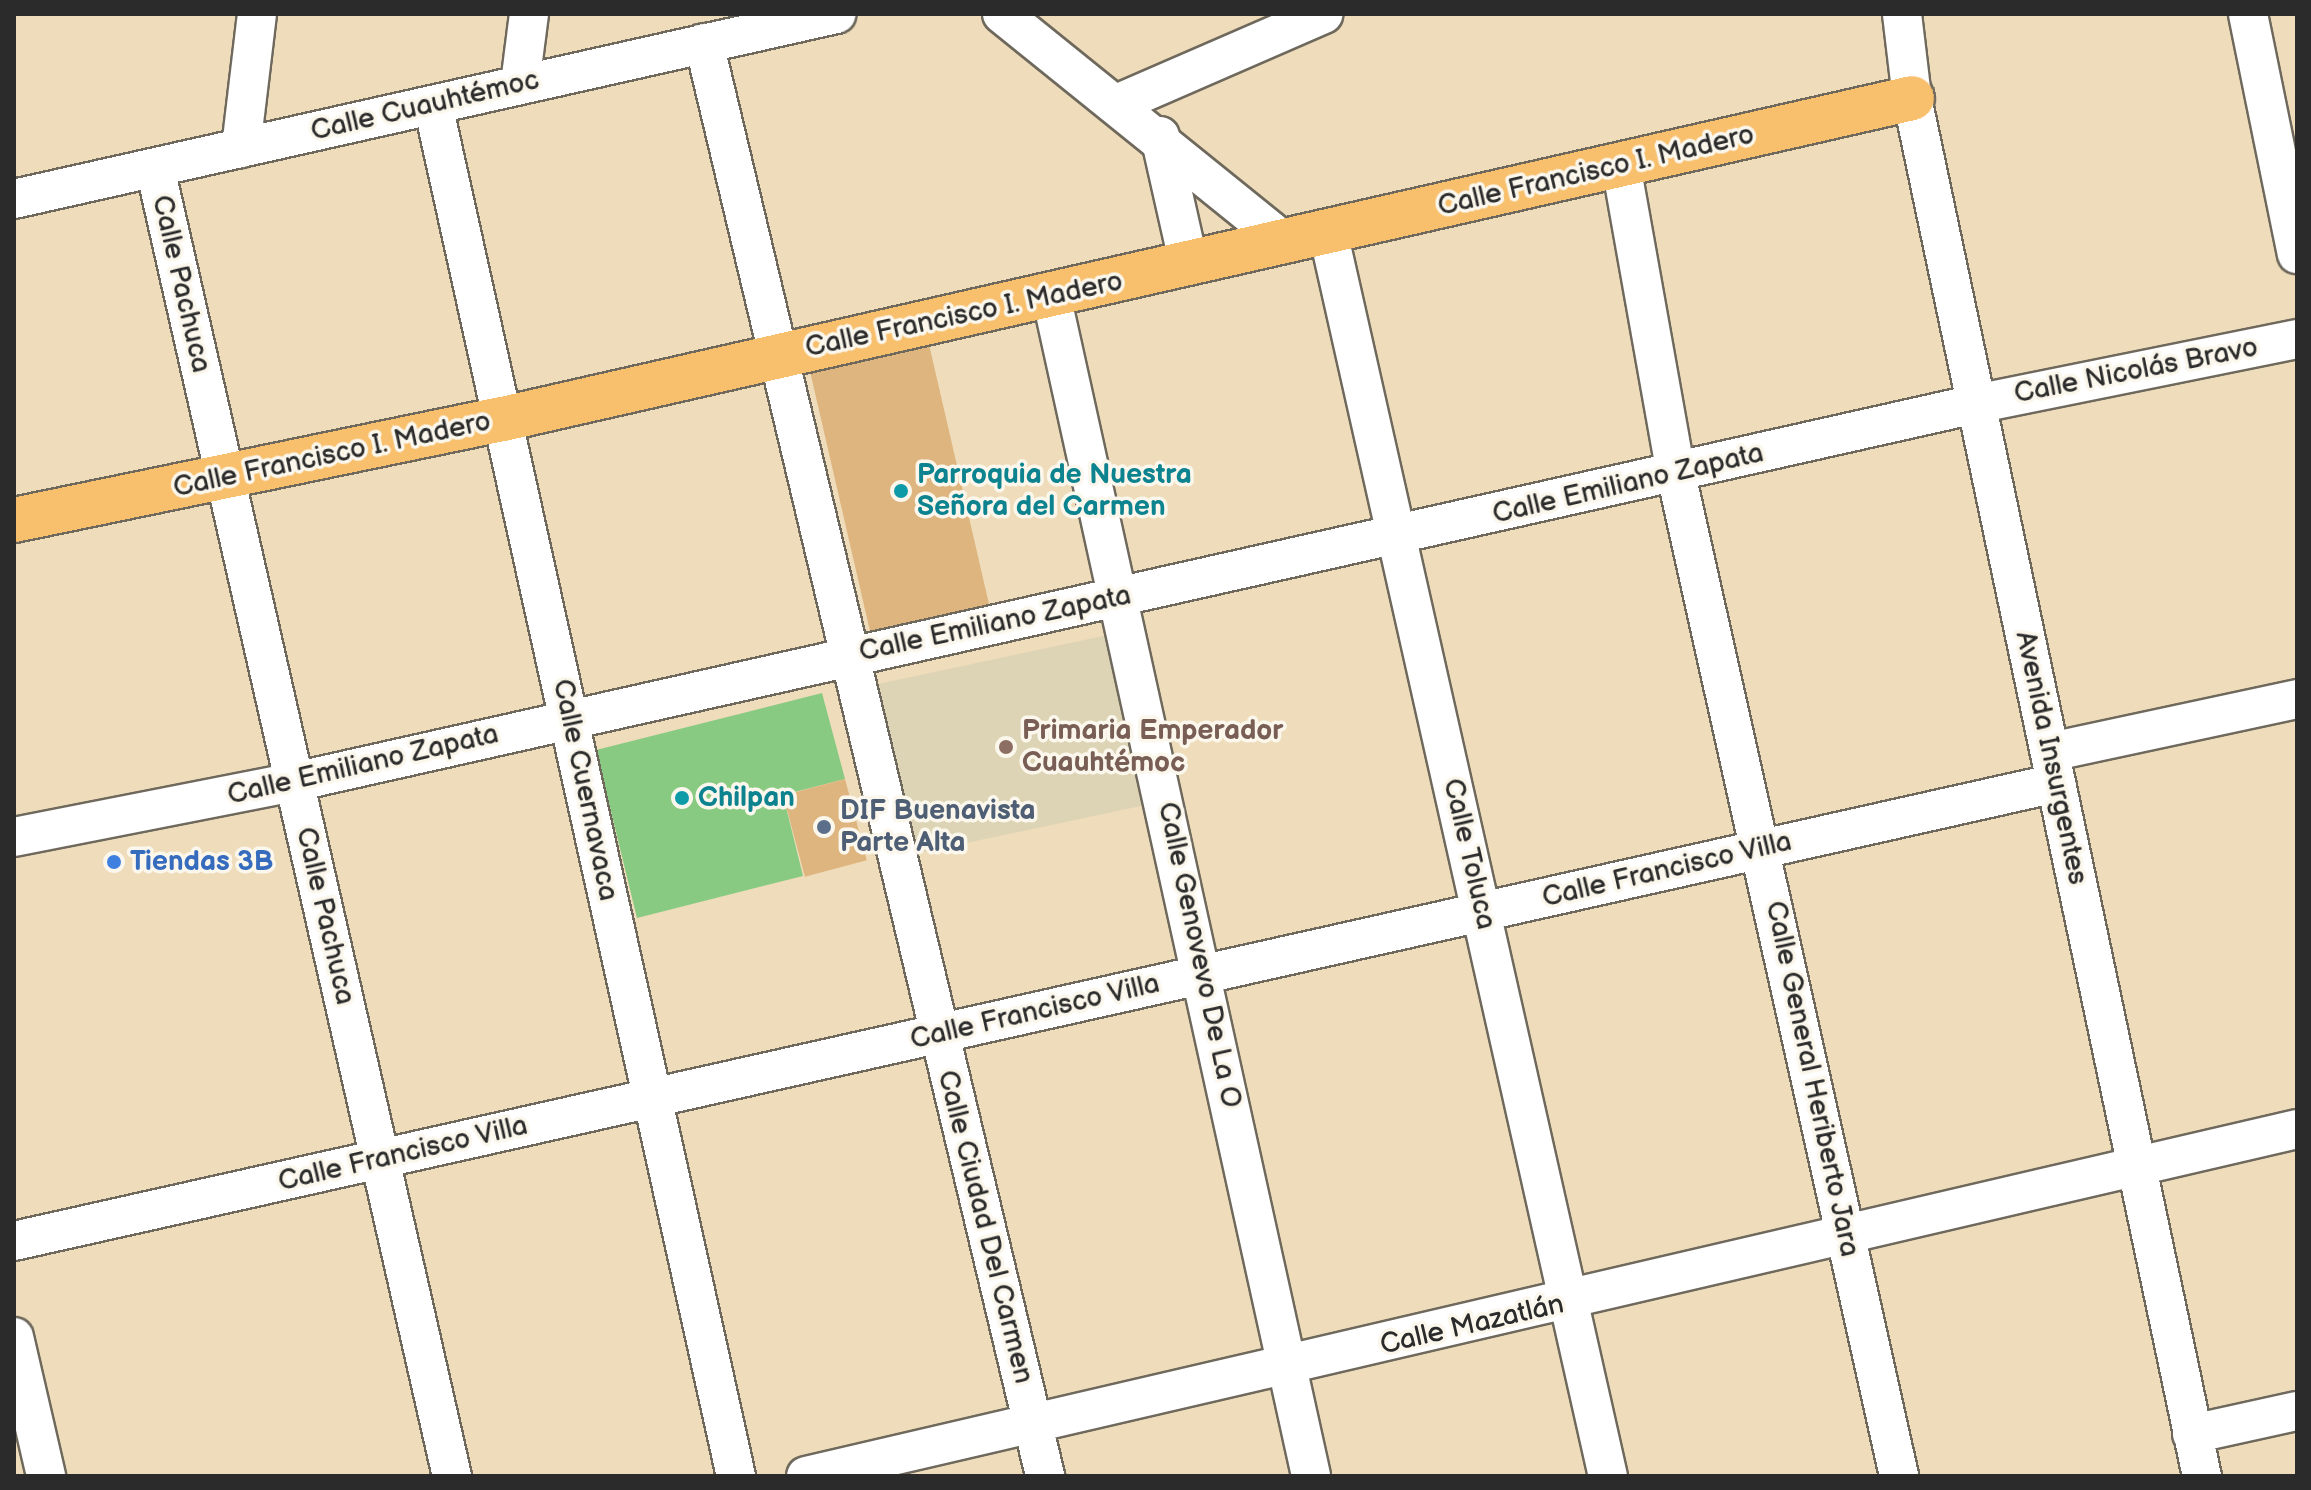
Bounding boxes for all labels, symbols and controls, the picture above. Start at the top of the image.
street label: Calle Cuauhtémoc [308,63,542,149]
street label: Calle Francisco I. Madero [1435,118,1757,224]
street label: Calle Pachuca [144,192,218,376]
street label: Calle Francisco I. Madero [802,265,1126,365]
street label: Calle Nicolás Bravo [2011,331,2261,411]
street label: Calle Francisco I. Madero [170,405,494,505]
street label: Calle Emiliano Zapata [1489,436,1767,532]
place label: Parroquia de Nuestra Señora del Carmen [917,458,1192,524]
marker: Parroquia de Nuestra Señora del Carmen [892,482,910,500]
street label: Calle Emiliano Zapata [856,579,1134,669]
street label: Avenida Insurgentes [2008,628,2094,888]
street label: Calle Cuernavaca [545,676,625,904]
place label: Primaria Emperador Cuauhtémoc [1022,714,1283,780]
street label: Calle Emiliano Zapata [224,717,502,813]
marker: Primaria Emperador Cuauhtémoc [997,738,1015,756]
street label: Calle Toluca [1435,775,1503,933]
place label: Chilpan [698,781,795,815]
marker: Chilpan [673,789,691,807]
place label: DIF Buenavista Parte Alta [840,794,1036,860]
street label: Calle Genovevo De La O [1150,799,1248,1111]
marker: DIF Buenavista Parte Alta [815,818,833,836]
street label: Calle Pachuca [288,824,362,1008]
street label: Calle Francisco Villa [1539,825,1795,915]
place label: Tiendas 3B [130,845,273,879]
marker: Tiendas 3B [105,853,123,871]
street label: Calle General Heriberto Jara [1758,897,1866,1261]
street label: Calle Francisco Villa [907,967,1163,1057]
street label: Calle Ciudad Del Carmen [930,1067,1040,1387]
street label: Calle Francisco Villa [275,1109,531,1199]
street label: Calle Mazatlán [1377,1288,1567,1362]

